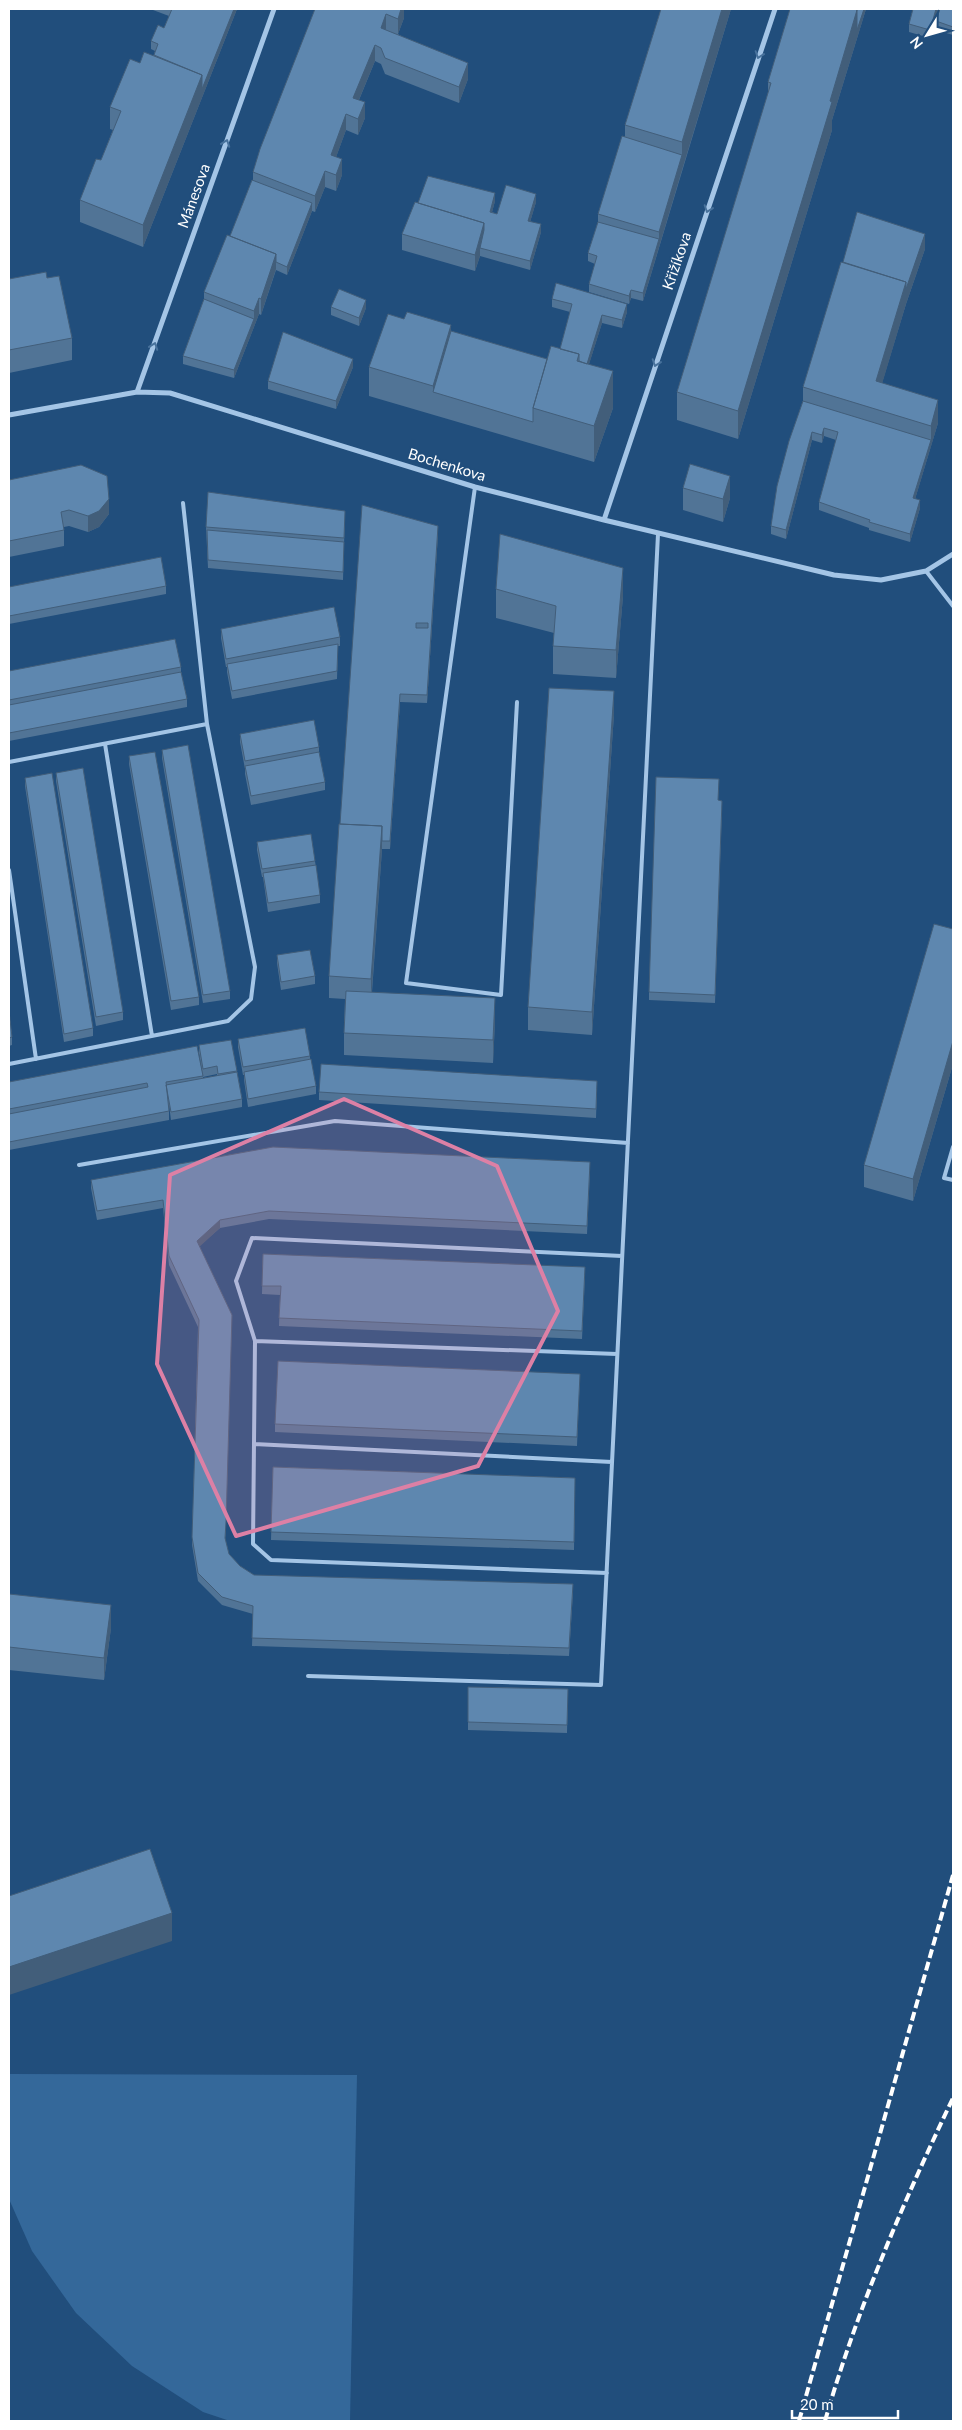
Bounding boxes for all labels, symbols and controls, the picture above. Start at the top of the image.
north arrow [902,10,952,60]
text: N [906,34,926,53]
one-way arrow [755,50,765,59]
one-way arrow [220,140,230,148]
street label: Mánesova [173,161,213,230]
one-way arrow [704,204,714,213]
street label: Křižíkova [658,229,694,292]
one-way arrow [148,342,158,351]
one-way arrow [652,358,662,367]
street label: Bochenkova [406,444,488,484]
scale bar [792,2388,898,2420]
text: 20 m [800,2395,834,2413]

